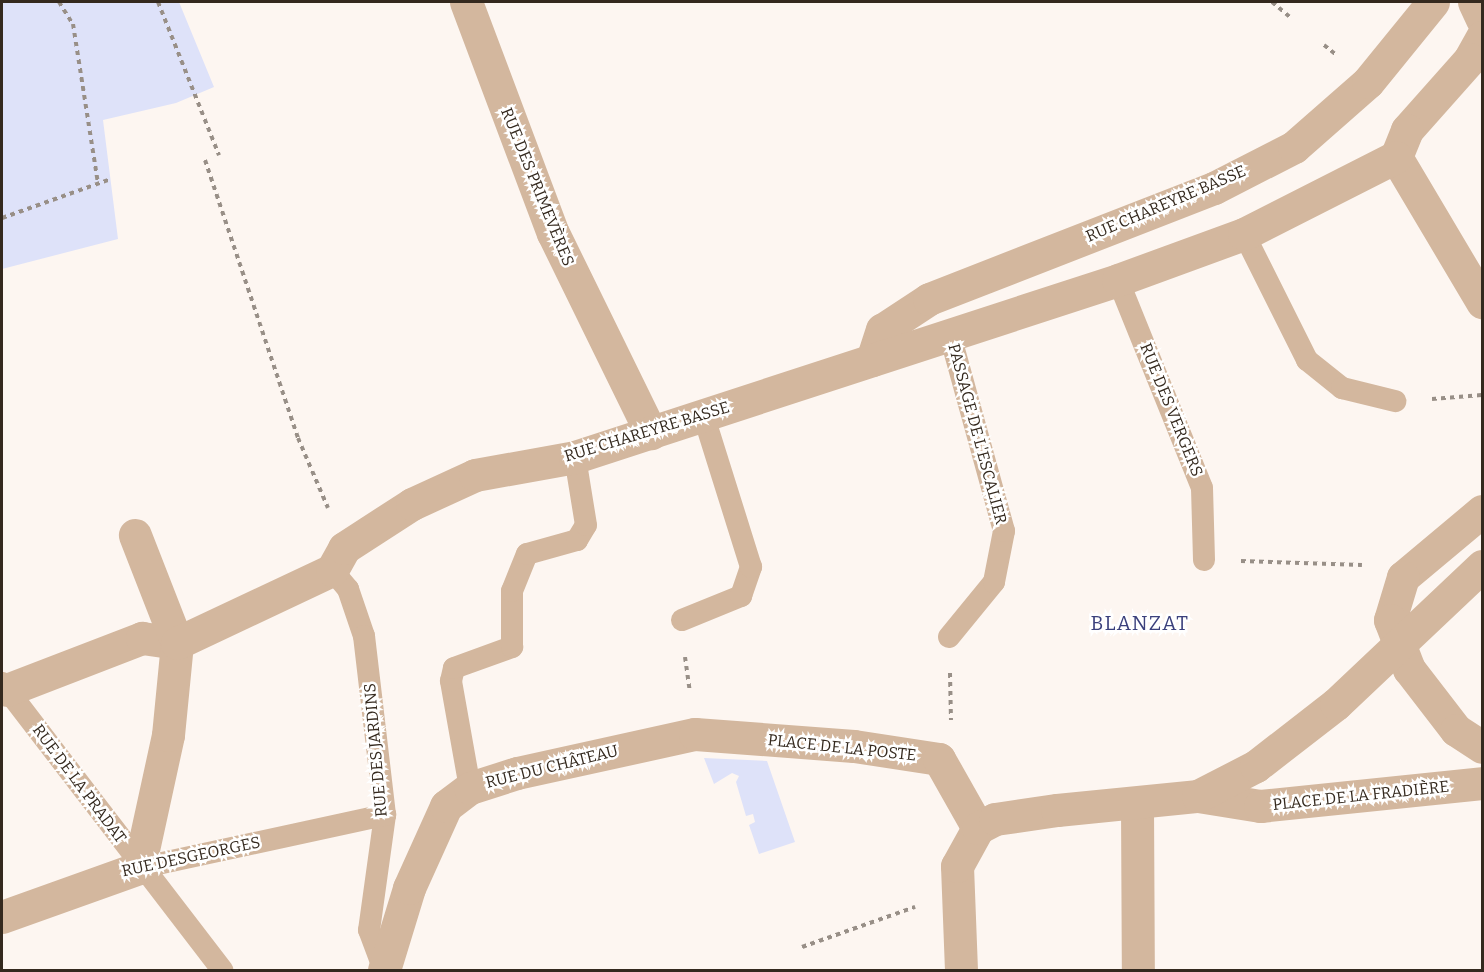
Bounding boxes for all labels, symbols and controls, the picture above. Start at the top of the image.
street label: RUE DES PRIMEVÈRES [496,105,578,269]
street label: RUE CHAREYRE BASSE [1083,162,1249,246]
street label: RUE DES VERGERS [1135,340,1207,480]
street label: PASSAGE DE L'ESCALIER [944,342,1010,526]
street label: RUE CHAREYRE BASSE [562,398,732,466]
district label: BLANZAT [1091,611,1189,635]
street label: RUE DES JARDINS [361,682,391,818]
street label: RUE DE LA PRADAT [28,721,130,847]
street label: PLACE DE LA POSTE [767,731,917,765]
street label: RUE DU CHÂTEAU [484,741,620,793]
street label: PLACE DE LA FRADIÈRE [1272,777,1450,815]
street label: RUE DESGEORGES [120,833,262,881]

